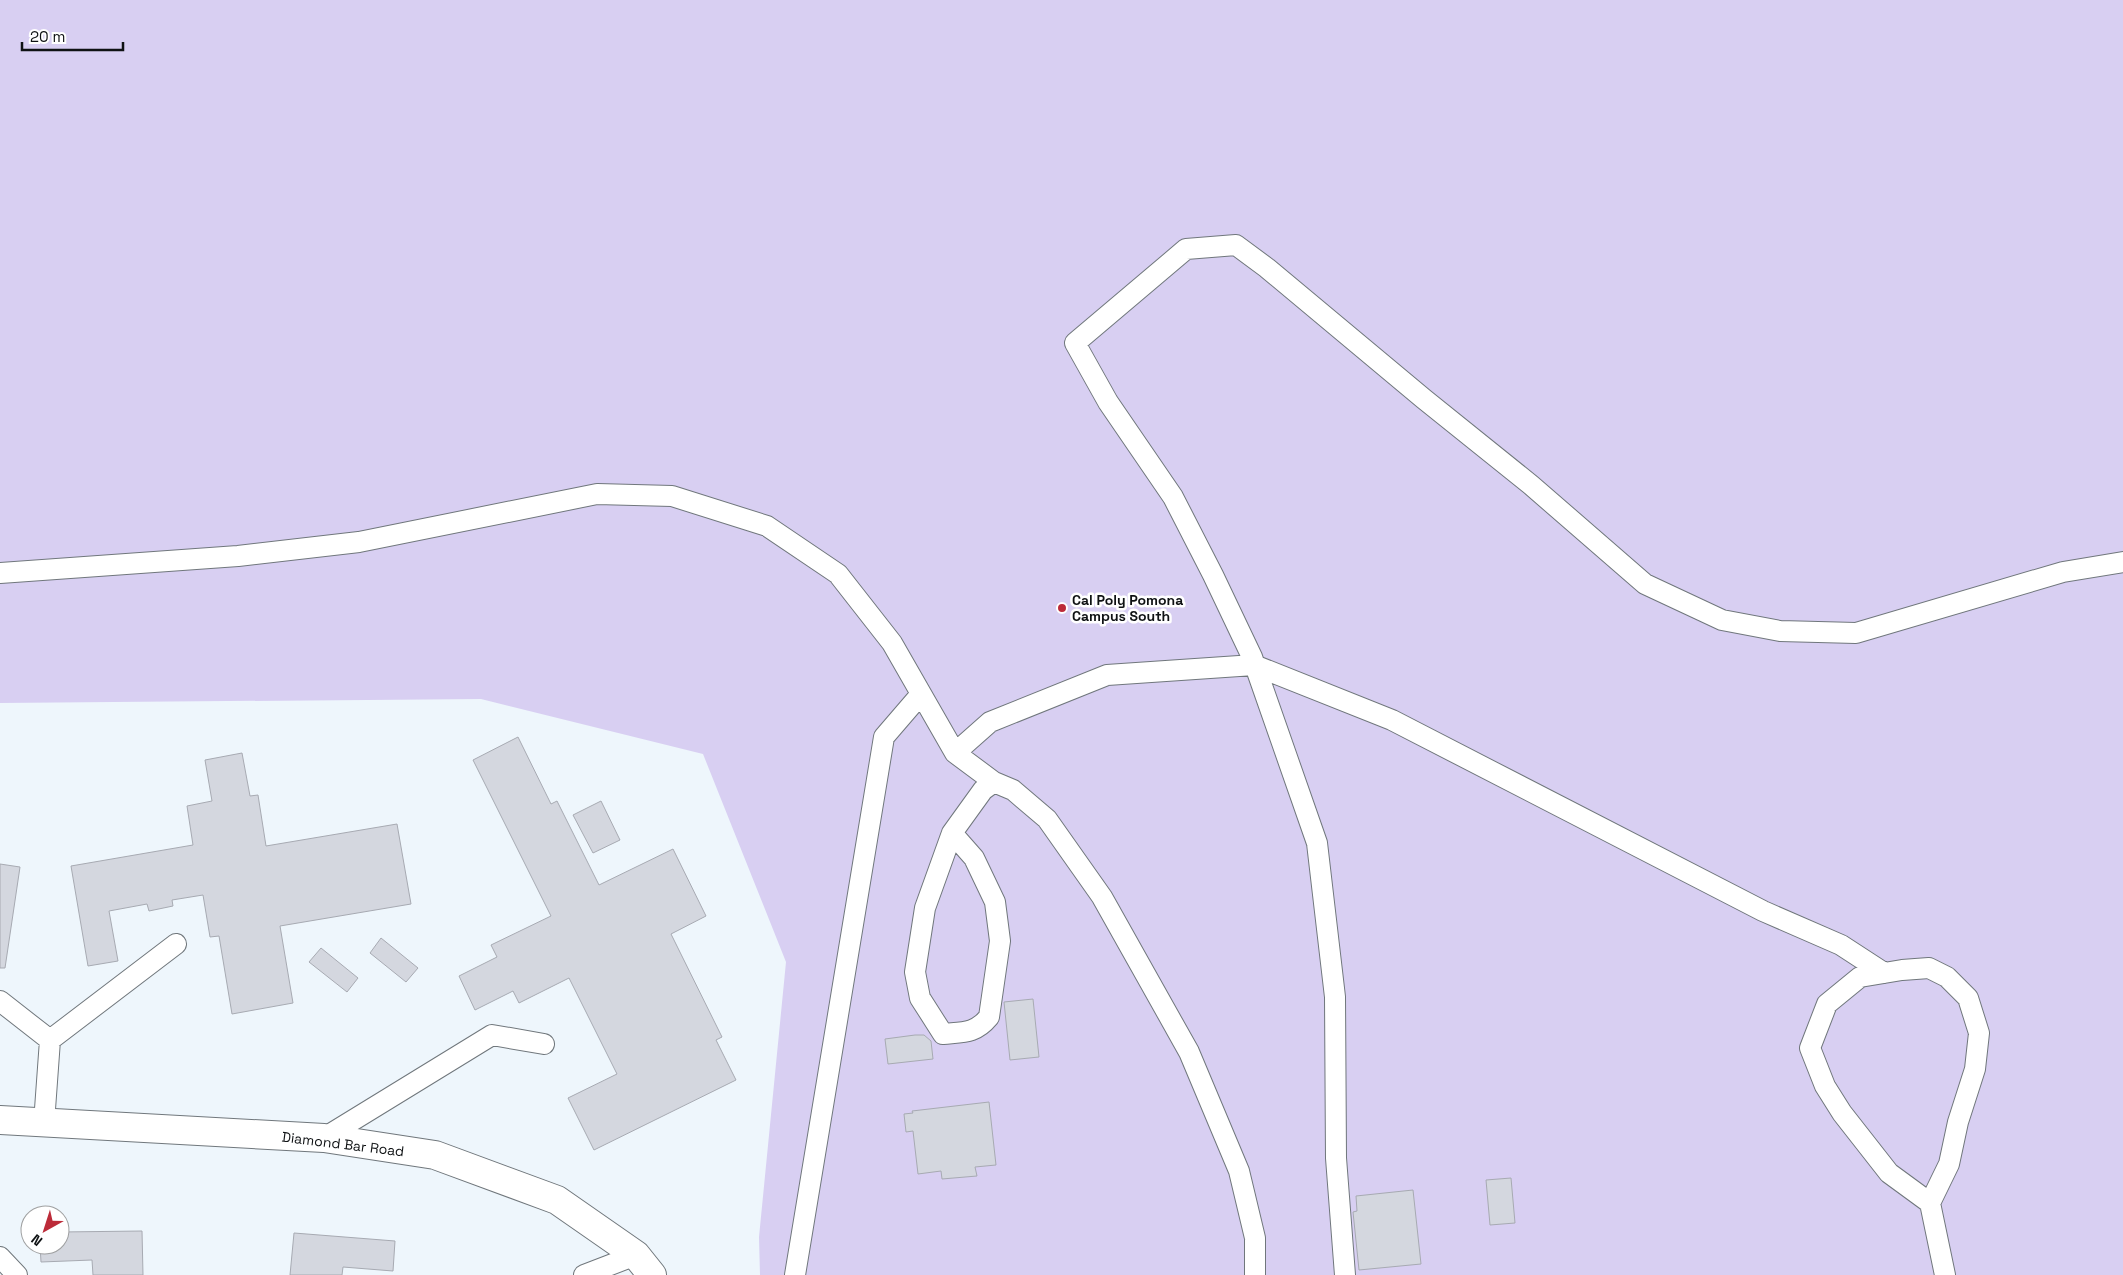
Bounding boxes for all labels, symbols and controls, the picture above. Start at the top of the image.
scale bar [22,20,124,52]
text: 20 m [30,27,65,46]
place label: Cal Poly Pomona Campus South [1072,591,1183,625]
marker: Cal Poly Pomona Campus South [1056,602,1068,614]
street label: Diamond Bar Road [281,1128,405,1160]
north arrow [20,1205,70,1255]
text: N [28,1230,46,1250]

